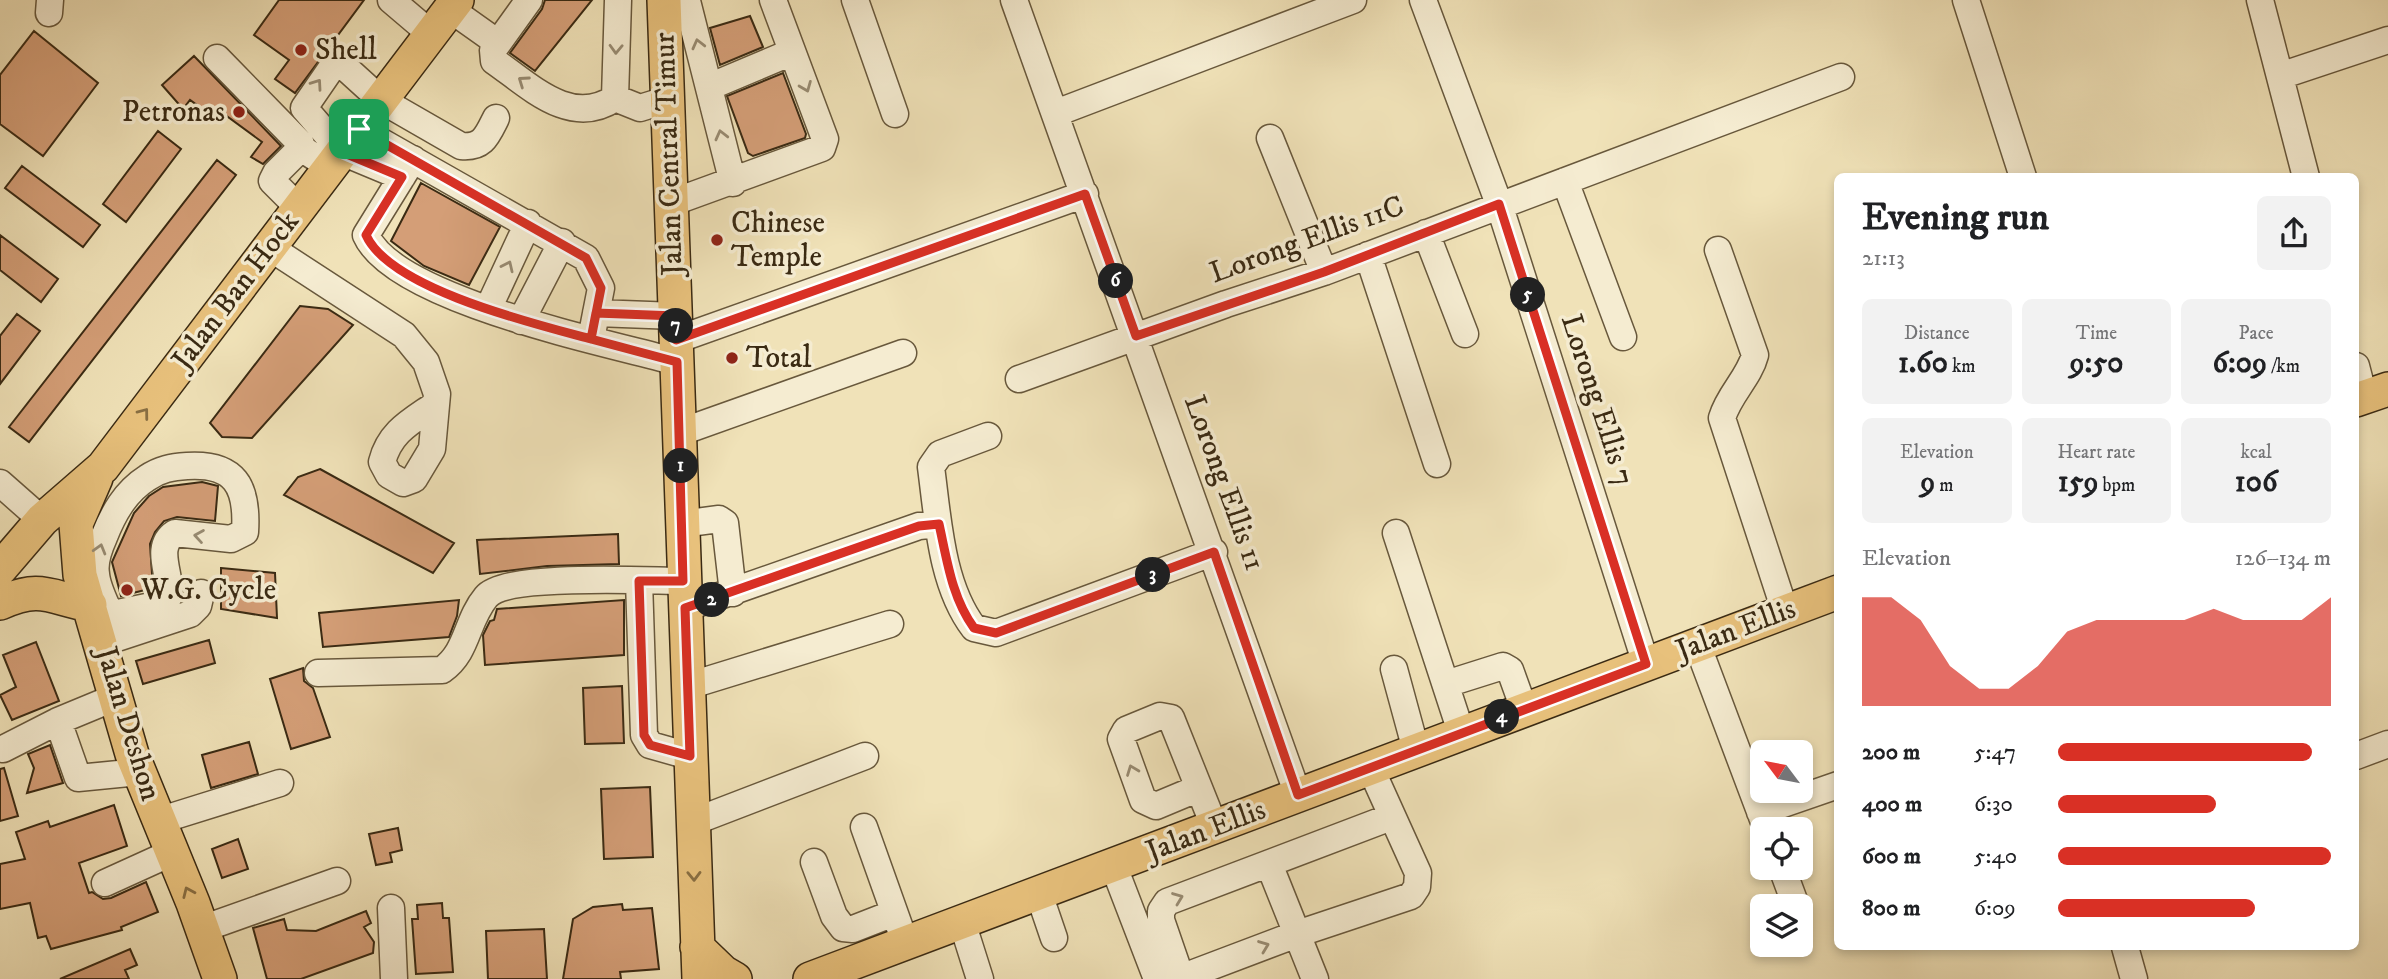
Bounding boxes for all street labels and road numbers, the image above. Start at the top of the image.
street label: Jalan Central Timur [646,32,692,279]
street label: Lorong Ellis 11C [1205,188,1409,292]
street label: Jalan Ban Hock [163,204,308,380]
street label: Lorong Ellis 7 [1552,310,1642,490]
street label: Lorong Ellis 11 [1175,390,1273,576]
street label: Jalan Ellis [1668,590,1801,671]
street label: Jalan Deshon [86,640,169,806]
street label: Jalan Ellis [1138,791,1271,872]

